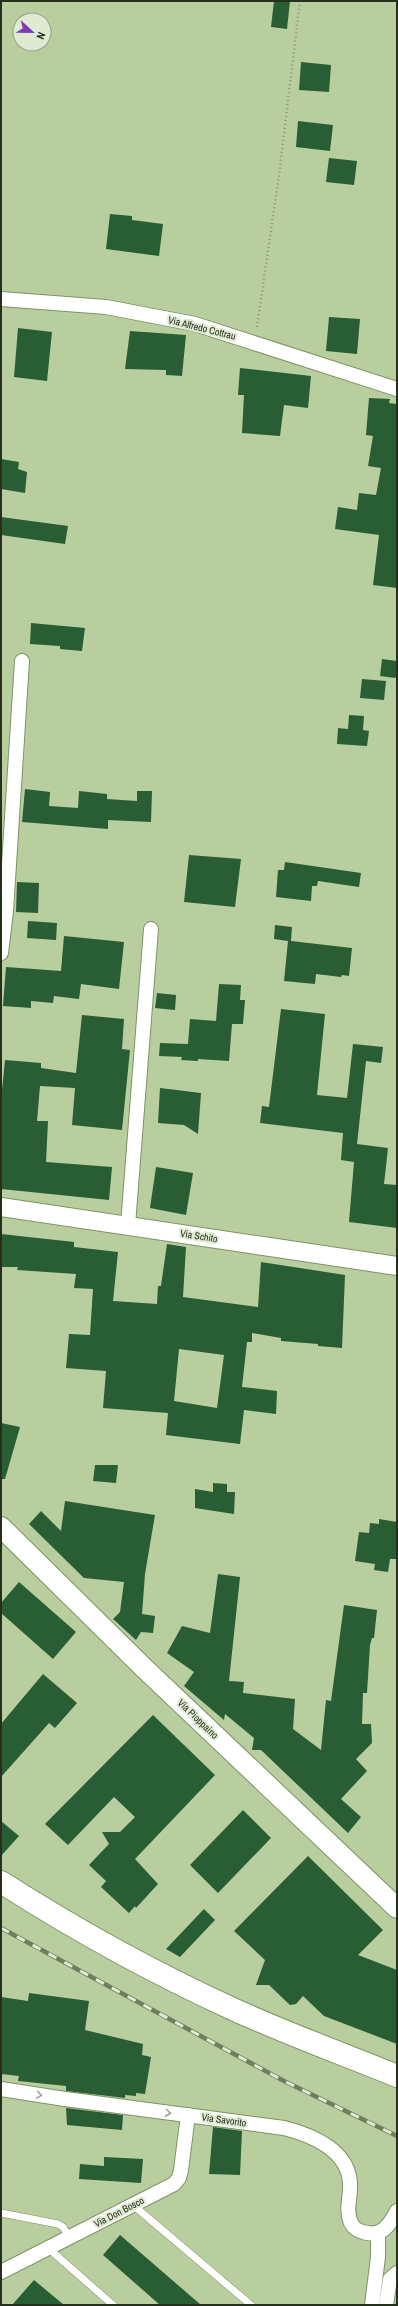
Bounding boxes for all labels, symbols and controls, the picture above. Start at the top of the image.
north arrow [12,12,52,52]
text: N [34,30,49,41]
street label: Via Alfredo Cottrau [167,313,237,343]
street label: Via Schito [179,1227,219,1245]
street label: Via Pioppaino [175,1696,221,1742]
one-way arrow [36,2090,43,2099]
one-way arrow [165,2108,171,2117]
street label: Via Savorito [201,2110,248,2130]
street label: Via Don Bosco [92,2194,147,2230]

